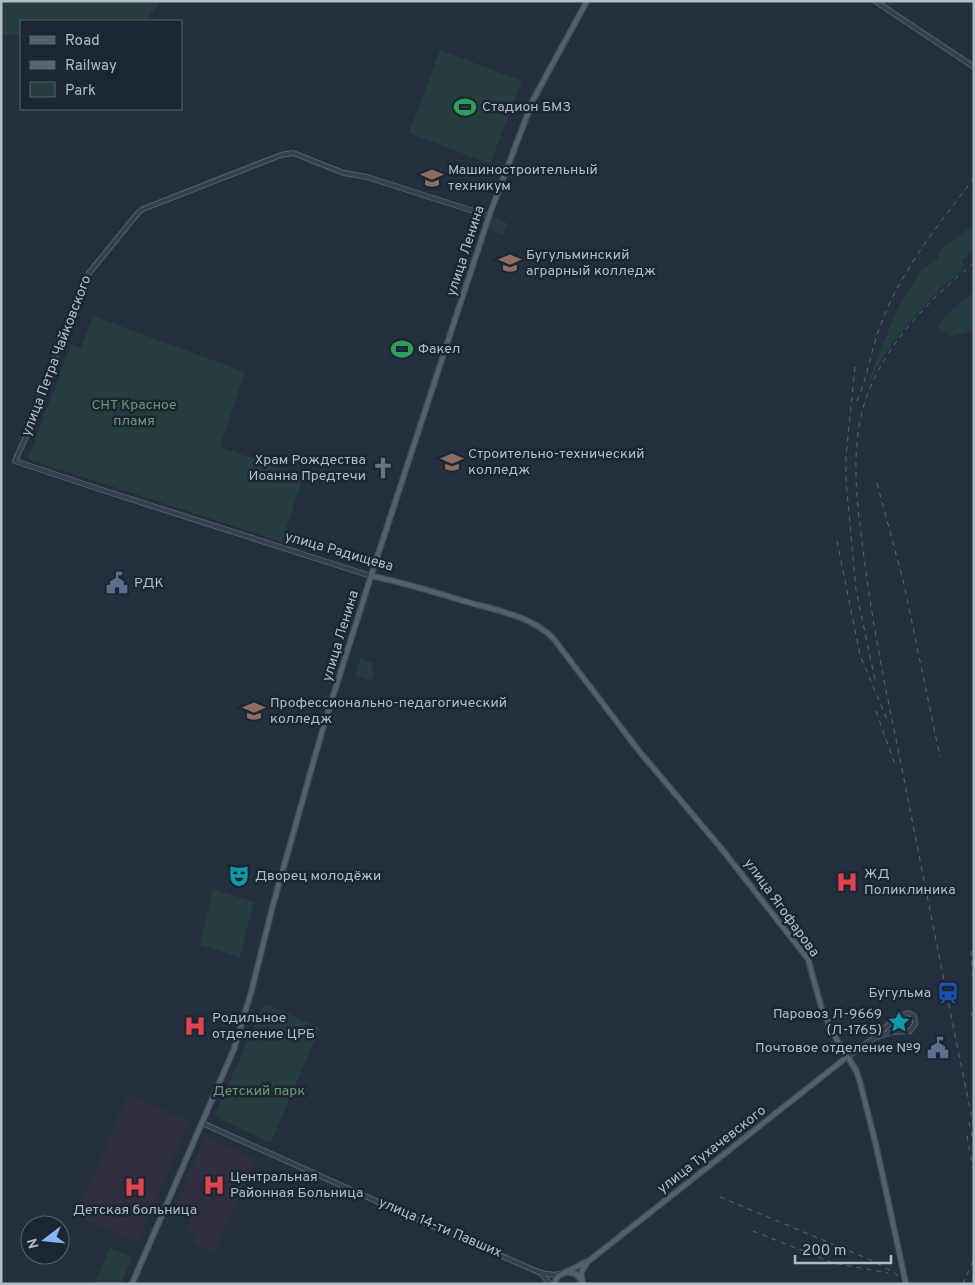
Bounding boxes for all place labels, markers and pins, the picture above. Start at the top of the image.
sports icon: Стадион БМЗ [452,94,478,120]
place label: Стадион БМЗ [482,99,571,116]
place label: Машиностроительный техникум [448,162,598,195]
school or university icon: Машиностроительный техникум [419,165,445,191]
place label: Бугульминский аграрный колледж [526,247,656,280]
school or university icon: Бугульминский аграрный колледж [497,250,523,276]
sports icon: Факел [389,336,415,362]
place label: Факел [418,341,460,358]
place label: Строительно-технический колледж [468,446,645,479]
school or university icon: Строительно-технический колледж [439,449,465,475]
place label: Храм Рождества Иоанна Предтечи [249,452,366,485]
church icon: Храм Рождества Иоанна Предтечи [370,455,396,481]
public building icon: РДК [104,570,130,596]
place label: РДК [134,575,164,592]
place label: Профессионально-педагогический колледж [270,695,507,728]
school or university icon: Профессионально-педагогический колледж [241,698,267,724]
theatre icon: Дворец молодёжи [226,863,252,889]
place label: ЖД Поликлиника [864,866,956,899]
place label: Дворец молодёжи [255,868,381,885]
hospital icon: ЖД Поликлиника [834,869,860,895]
station icon: Бугульма [935,980,961,1006]
place label: Бугульма [869,985,931,1002]
place label: Паровоз Л-9669 (Л-1765) [773,1006,882,1039]
place icon: Паровоз Л-9669 (Л-1765) [886,1009,912,1035]
place label: Родильное отделение ЦРБ [212,1010,315,1043]
hospital icon: Родильное отделение ЦРБ [182,1013,208,1039]
public building icon: Почтовое отделение №9 [925,1035,951,1061]
place label: Почтовое отделение №9 [755,1040,921,1057]
place label: Центральная Районная Больница [230,1169,363,1202]
hospital icon: Центральная Районная Больница [201,1172,227,1198]
hospital icon: Детская больница [122,1174,148,1200]
place label: Детская больница [73,1202,197,1219]

